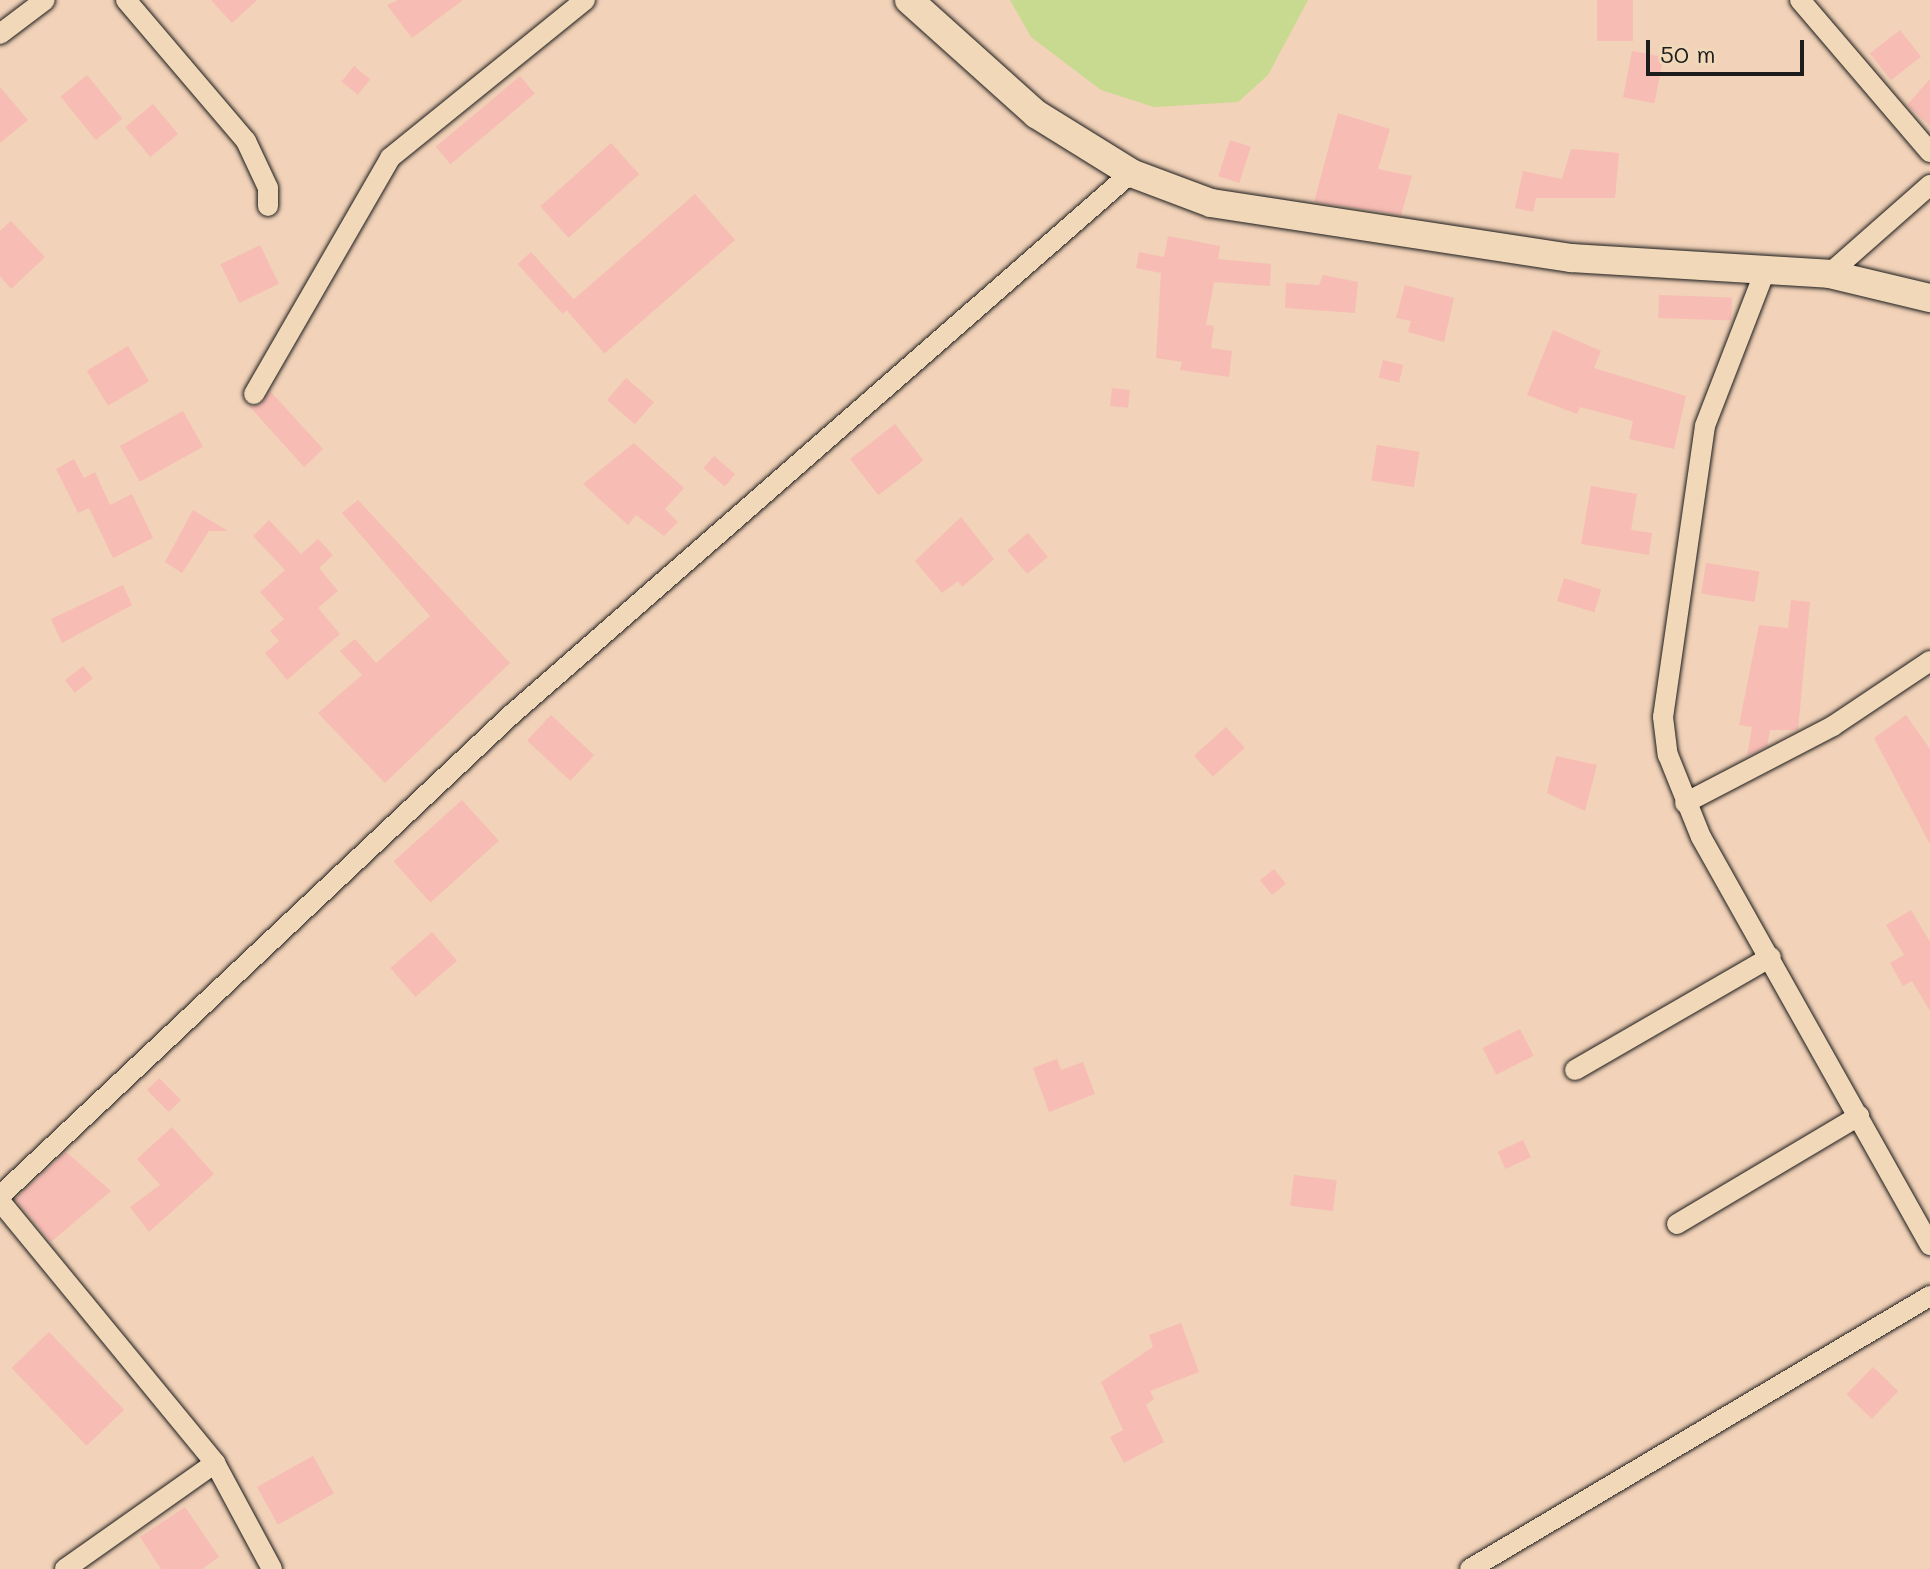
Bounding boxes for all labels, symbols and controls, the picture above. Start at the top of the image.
scale bar [1650,24,1808,74]
text: 50 m [1660,38,1716,69]

